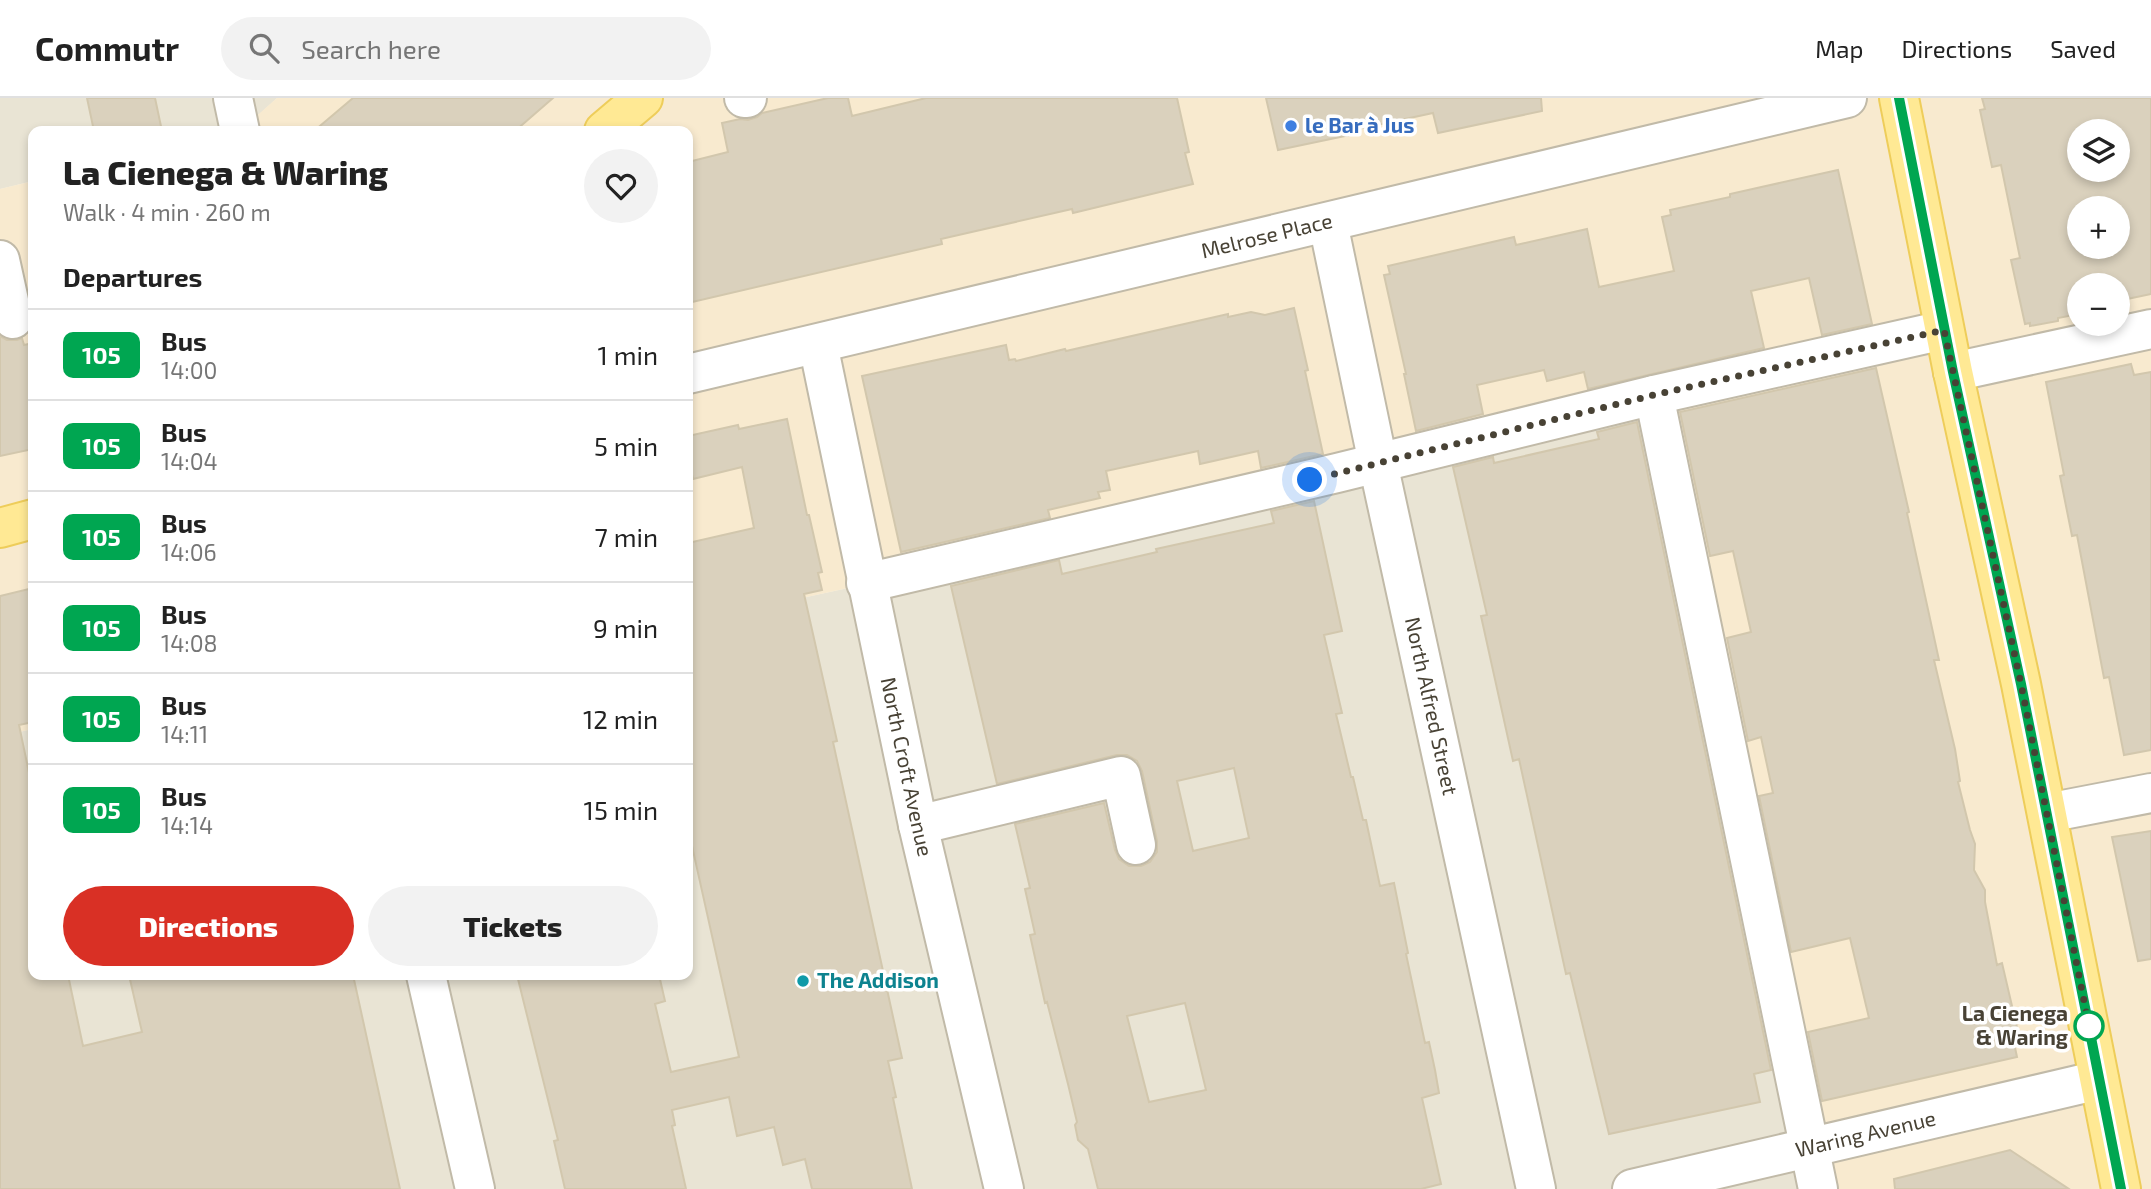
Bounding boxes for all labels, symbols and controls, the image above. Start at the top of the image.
search box [221,17,711,80]
text: Commutr [35,28,179,68]
icon: search [245,29,283,67]
text: Search here [301,33,441,64]
text: Map [1815,34,1863,63]
text: Directions [1901,34,2012,63]
text: Saved [2050,34,2116,63]
place label: le Bar à Jus [1305,112,1414,137]
marker: le Bar à Jus [1283,118,1299,134]
map controls [2067,119,2130,336]
button: layers [2067,119,2130,182]
button: heart [584,149,658,223]
text: La Cienega & Waring [63,152,388,192]
button: + [2067,196,2130,259]
text: Walk · 4 min · 260 m [63,198,271,226]
street label: Melrose Place [1198,207,1335,262]
text: Departures [63,261,202,292]
button: − [2067,273,2130,336]
text: Bus [161,325,207,356]
text: 1 min [598,339,658,370]
text: 105 [82,340,121,369]
text: 14:00 [161,356,217,384]
text: Bus [161,416,207,447]
text: 5 min [594,430,658,461]
text: 105 [82,431,121,460]
text: 14:04 [161,447,218,475]
your location [1292,462,1327,497]
text: Bus [161,507,207,538]
text: 7 min [595,521,658,552]
text: 105 [82,522,121,551]
text: 14:06 [161,538,217,566]
text: Bus [161,598,207,629]
text: 9 min [593,612,658,643]
text: 105 [82,613,121,642]
street label: North Alfred Street [1401,615,1464,797]
text: 14:08 [161,629,218,657]
street label: North Croft Avenue [877,675,939,859]
text: Bus [161,689,207,720]
text: 12 min [583,703,658,734]
text: 105 [82,704,121,733]
text: 14:11 [161,720,208,748]
text: Bus [161,780,207,811]
text: 15 min [584,794,658,825]
text: 105 [82,795,121,824]
text: 14:14 [161,811,213,839]
button: Directions [63,886,354,966]
button: Tickets [368,886,658,966]
place label: The Addison [817,967,939,992]
marker: The Addison [795,973,811,989]
place label: La Cienega & Waring [1962,1000,2068,1049]
marker: La Cienega & Waring [2074,1011,2104,1041]
street label: Waring Avenue [1793,1105,1938,1161]

